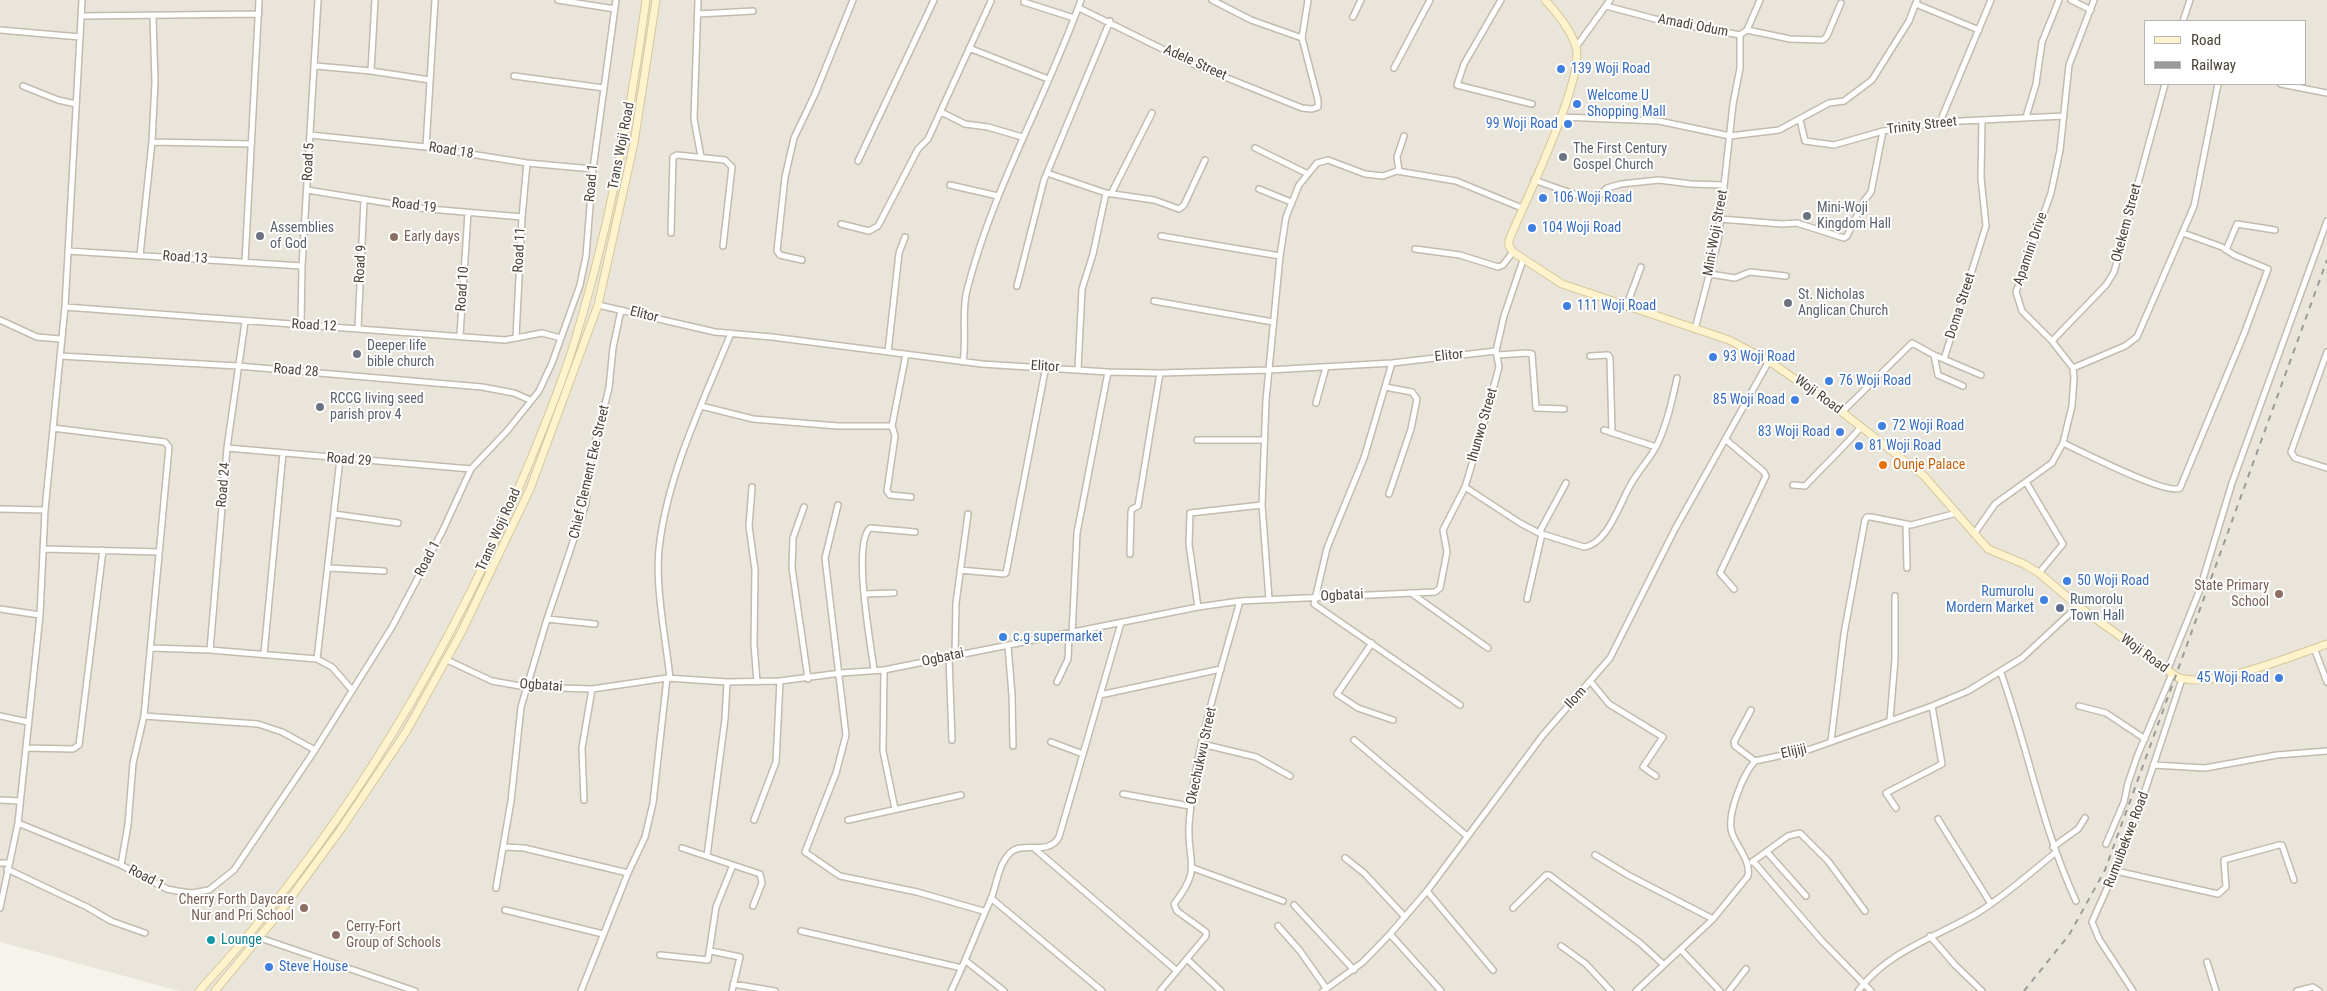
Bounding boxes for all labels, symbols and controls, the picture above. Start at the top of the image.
street label: Amadi Odum [1656,11,1730,41]
legend [2144,20,2307,85]
text: Road [2191,31,2221,49]
street label: Adele Street [1161,42,1229,84]
text: Railway [2191,56,2236,74]
place label: 139 Woji Road [1571,61,1650,77]
marker: 139 Woji Road [1555,63,1567,75]
place label: Welcome U Shopping Mall [1587,88,1666,120]
marker: Welcome U Shopping Mall [1571,98,1583,110]
street label: Trans Woji Road [605,101,639,191]
street label: Trinity Street [1886,113,1958,139]
place label: 99 Woji Road [1486,116,1558,132]
marker: 99 Woji Road [1562,118,1574,130]
street label: Road 18 [427,139,475,163]
place label: The First Century Gospel Church [1573,141,1667,174]
street label: Road 5 [300,142,318,182]
marker: The First Century Gospel Church [1557,151,1569,163]
street label: Road 1 [582,163,602,203]
street label: Okekem Street [2108,182,2146,264]
street label: Mini-Woji Street [1700,189,1732,277]
place label: 106 Woji Road [1553,190,1632,206]
marker: 106 Woji Road [1537,192,1549,204]
street label: Road 19 [391,195,437,217]
place label: Mini-Woji Kingdom Hall [1817,200,1891,232]
marker: Mini-Woji Kingdom Hall [1801,210,1813,222]
street label: Apamini Drive [2011,210,2051,288]
place label: Assemblies of God [270,220,334,252]
place label: 104 Woji Road [1542,220,1621,236]
marker: 104 Woji Road [1526,222,1538,234]
street label: Road 11 [510,227,530,273]
place label: Early days [404,229,460,245]
marker: Assemblies of God [254,230,266,242]
marker: Early days [388,231,400,243]
street label: Road 9 [352,244,370,284]
street label: Road 13 [162,248,208,268]
street label: Road 10 [453,266,473,312]
street label: Doma Street [1942,271,1980,341]
place label: St. Nicholas Anglican Church [1798,287,1888,320]
marker: St. Nicholas Anglican Church [1782,297,1794,309]
place label: 111 Woji Road [1577,298,1656,314]
marker: 111 Woji Road [1561,300,1573,312]
street label: Elitor [628,303,660,327]
street label: Road 12 [291,316,337,336]
place label: Deeper life bible church [367,338,434,371]
street label: Elitor [1434,346,1464,366]
marker: Deeper life bible church [351,348,363,360]
place label: 93 Woji Road [1723,349,1795,365]
marker: 93 Woji Road [1707,351,1719,363]
street label: Elitor [1030,358,1060,376]
street label: Road 28 [273,361,319,381]
street label: Woji Road [1791,372,1845,418]
place label: 76 Woji Road [1839,373,1911,389]
marker: 76 Woji Road [1823,375,1835,387]
street label: Ihunwo Street [1464,386,1502,464]
place label: RCCG living seed parish prov 4 [330,391,424,424]
place label: 85 Woji Road [1713,392,1785,408]
marker: 85 Woji Road [1789,394,1801,406]
marker: RCCG living seed parish prov 4 [314,401,326,413]
street label: Chief Clement Eke Street [566,403,614,541]
place label: 72 Woji Road [1892,418,1964,434]
marker: 72 Woji Road [1876,420,1888,432]
place label: 83 Woji Road [1758,424,1830,440]
marker: 83 Woji Road [1834,426,1846,438]
place label: 81 Woji Road [1869,438,1941,454]
marker: 81 Woji Road [1853,440,1865,452]
street label: Road 29 [326,450,372,470]
place label: Ounje Palace [1893,457,1965,473]
marker: Ounje Palace [1877,459,1889,471]
street label: Road 24 [214,462,234,508]
street label: Trans Woji Road [473,486,525,574]
street label: Road 1 [412,538,444,580]
place label: 50 Woji Road [2077,573,2149,589]
marker: 50 Woji Road [2061,575,2073,587]
place label: State Primary School [2194,578,2269,610]
place label: Rumurolu Mordern Market [1946,584,2034,616]
street label: Ogbatai [1320,586,1364,606]
marker: State Primary School [2273,588,2285,600]
place label: Rumorolu Town Hall [2070,592,2125,624]
marker: Rumurolu Mordern Market [2038,594,2050,606]
marker: Rumorolu Town Hall [2054,602,2066,614]
place label: c.g supermarket [1013,629,1103,645]
marker: c.g supermarket [997,631,1009,643]
street label: Woji Road [2117,631,2171,677]
street label: Ogbatai [920,645,966,671]
place label: 45 Woji Road [2197,670,2269,686]
marker: 45 Woji Road [2273,672,2285,684]
street label: Ogbatai [519,676,563,696]
street label: Ilom [1562,683,1590,713]
street label: Okechukwu Street [1183,706,1221,806]
street label: Elijiji [1779,741,1809,763]
street label: Rumuibekwe Road [2101,790,2153,890]
street label: Road 1 [125,862,167,894]
place label: Cherry Forth Daycare Nur and Pri School [178,892,294,924]
marker: Cherry Forth Daycare Nur and Pri School [298,902,310,914]
place label: Cerry-Fort Group of Schools [346,919,441,952]
marker: Cerry-Fort Group of Schools [330,929,342,941]
place label: Lounge [221,932,262,948]
marker: Lounge [205,934,217,946]
place label: Steve House [279,959,348,975]
marker: Steve House [263,961,275,973]

